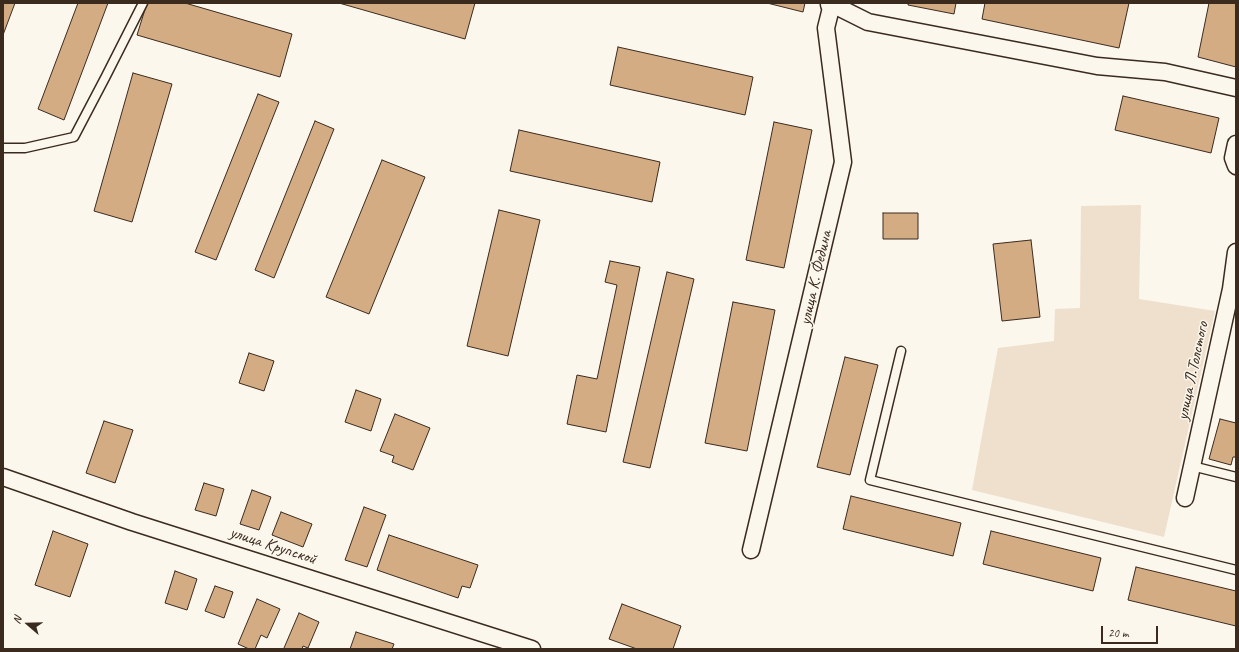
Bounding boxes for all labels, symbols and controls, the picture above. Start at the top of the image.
street label: улица К. Федина [795,229,837,327]
street label: улица Л.Толстого [1173,320,1213,422]
street label: улица Крупской [227,522,319,570]
north arrow [8,604,48,644]
text: N [9,614,24,625]
scale bar [1103,618,1160,644]
text: 20 m [1108,625,1128,641]

